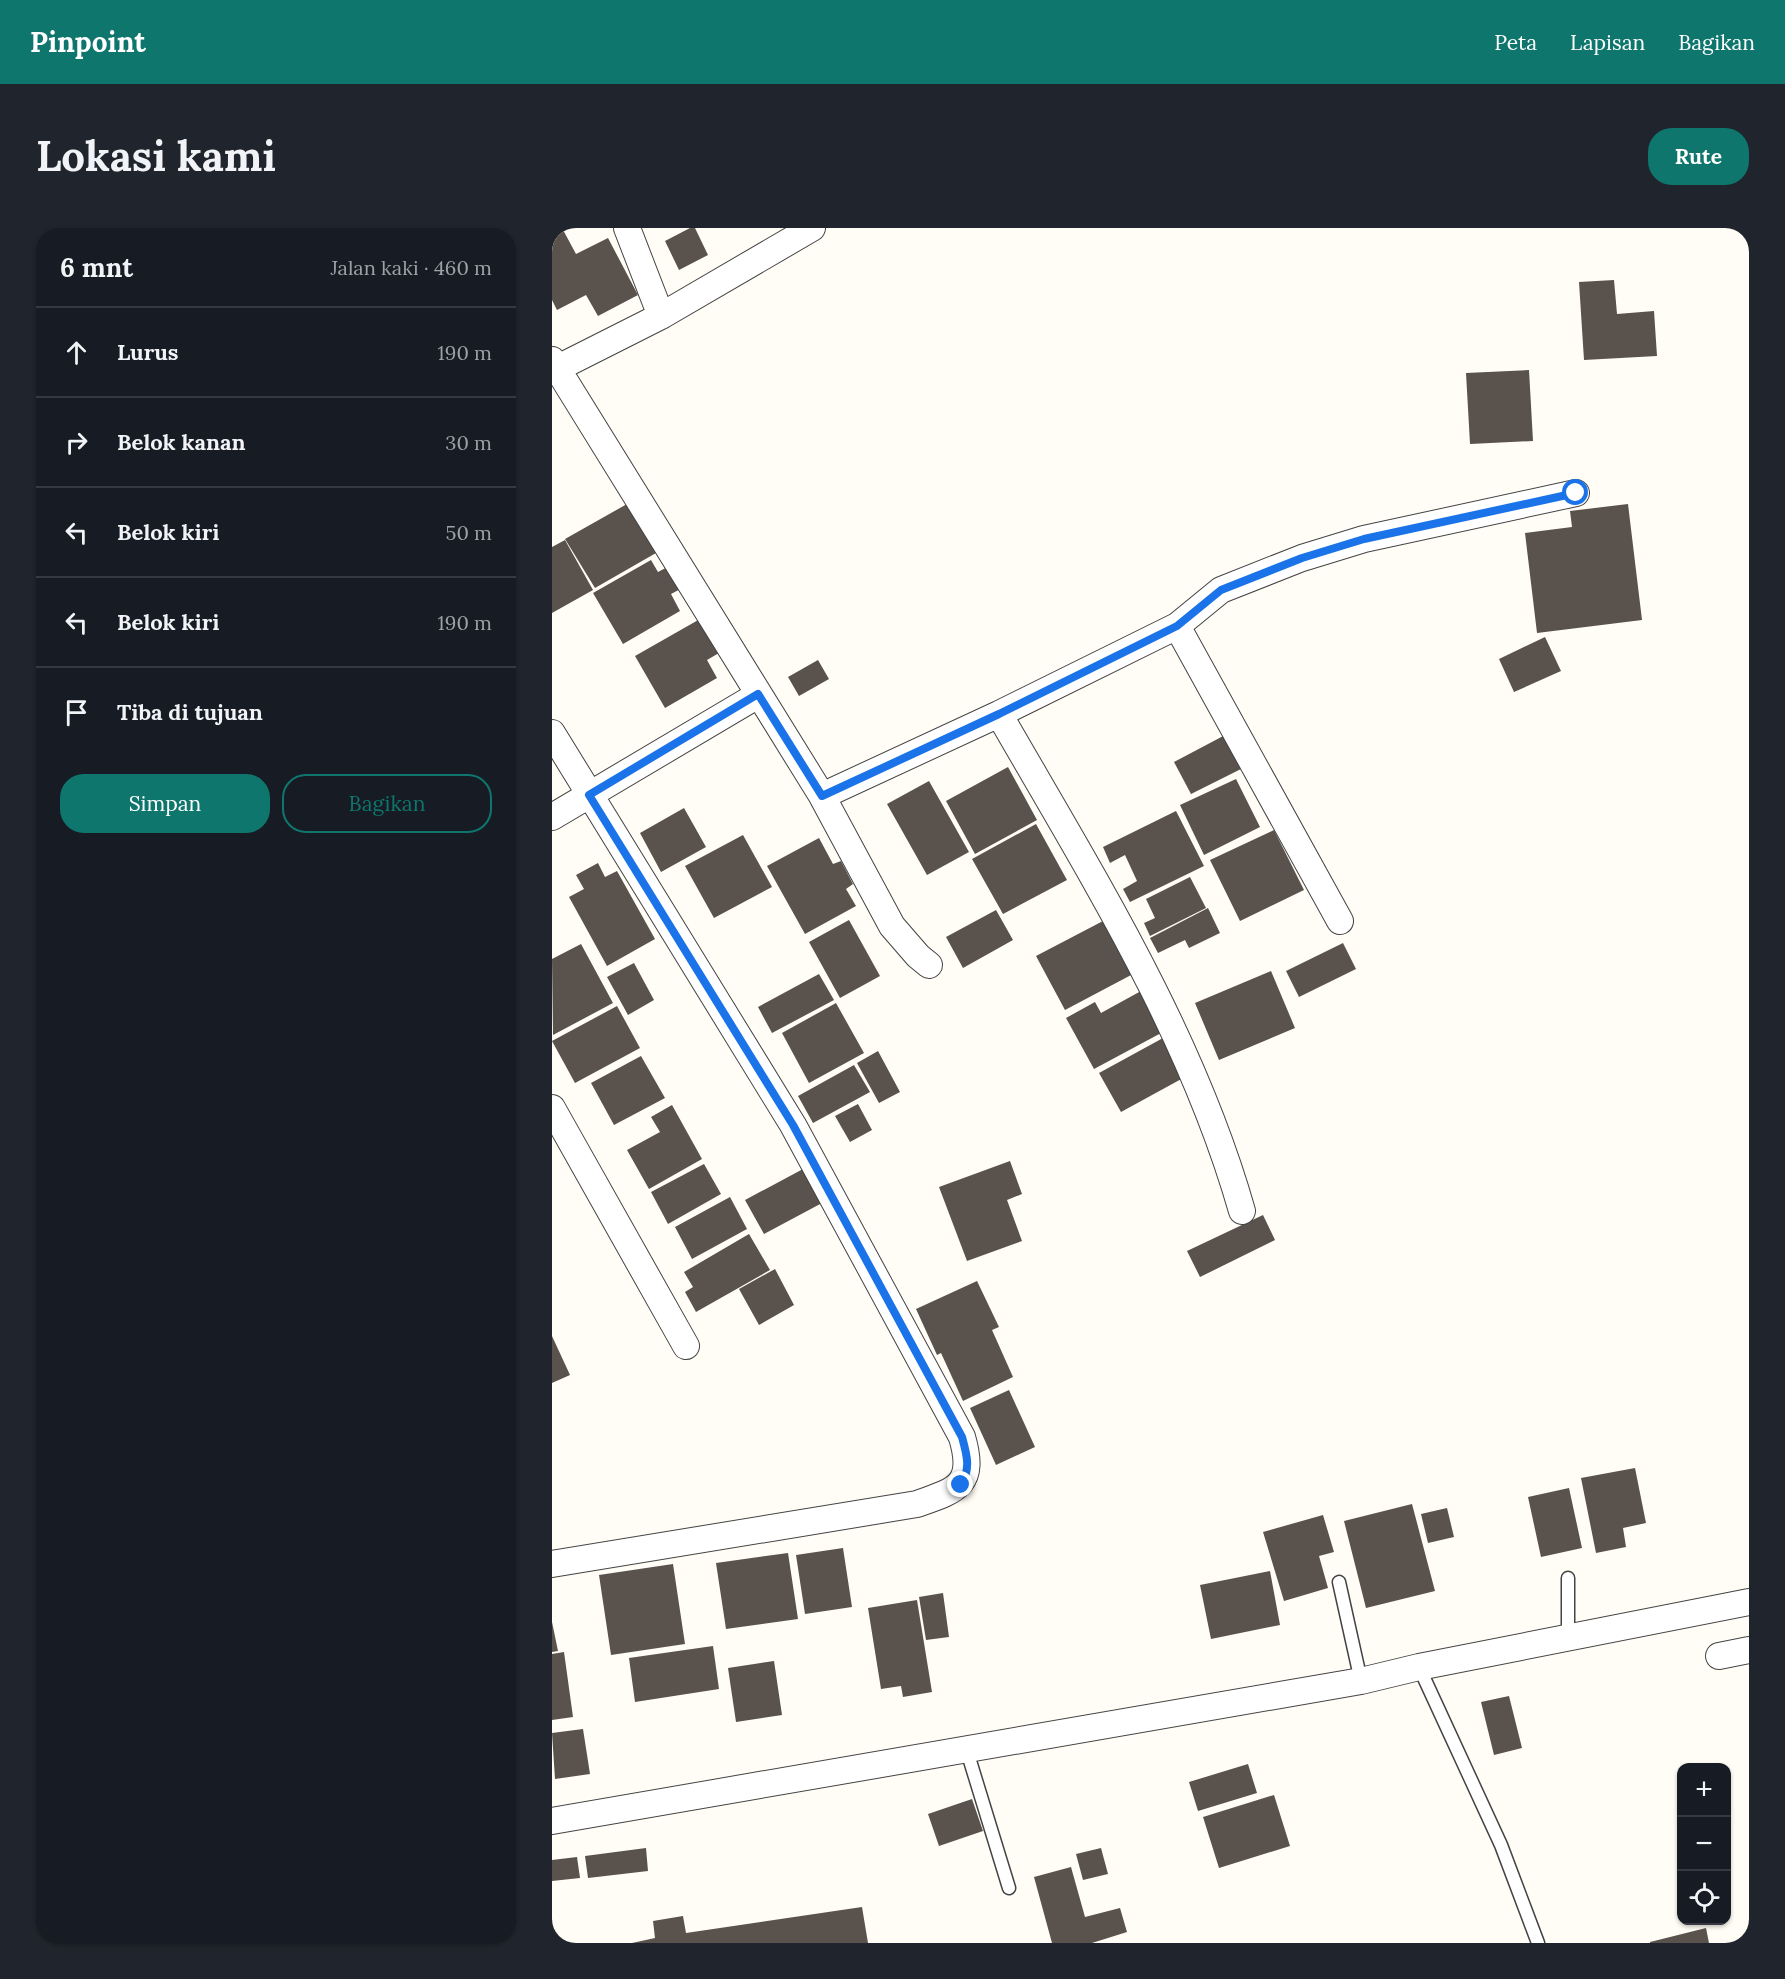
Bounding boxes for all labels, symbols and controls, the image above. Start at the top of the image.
text: Pinpoint [30,24,146,60]
text: Peta [1494,29,1537,56]
text: Lapisan [1570,29,1645,56]
text: Bagikan [1678,29,1755,56]
button: Rute [1648,128,1749,185]
text: Lokasi kami [36,129,276,183]
text: 6 mnt [60,251,133,284]
text: Jalan kaki · 460 m [330,255,492,280]
icon: ahead [60,336,93,369]
text: Lurus [117,338,179,366]
text: 190 m [438,340,492,365]
icon: right [60,426,93,459]
text: Belok kanan [117,428,246,456]
text: 30 m [445,430,492,455]
route start [1562,479,1588,505]
icon: left [60,516,93,549]
text: Belok kiri [117,518,219,546]
text: 50 m [446,520,492,545]
icon: left [60,606,93,639]
text: Belok kiri [117,608,219,636]
text: 190 m [438,610,492,635]
icon: arrive [60,696,93,729]
text: Tiba di tujuan [117,698,263,726]
button: Simpan [60,774,270,833]
button: Bagikan [282,774,492,833]
route end [947,1471,973,1497]
map controls [1677,1763,1731,1925]
button: + [1677,1763,1731,1817]
button: − [1677,1817,1731,1871]
button: locate [1677,1871,1731,1925]

